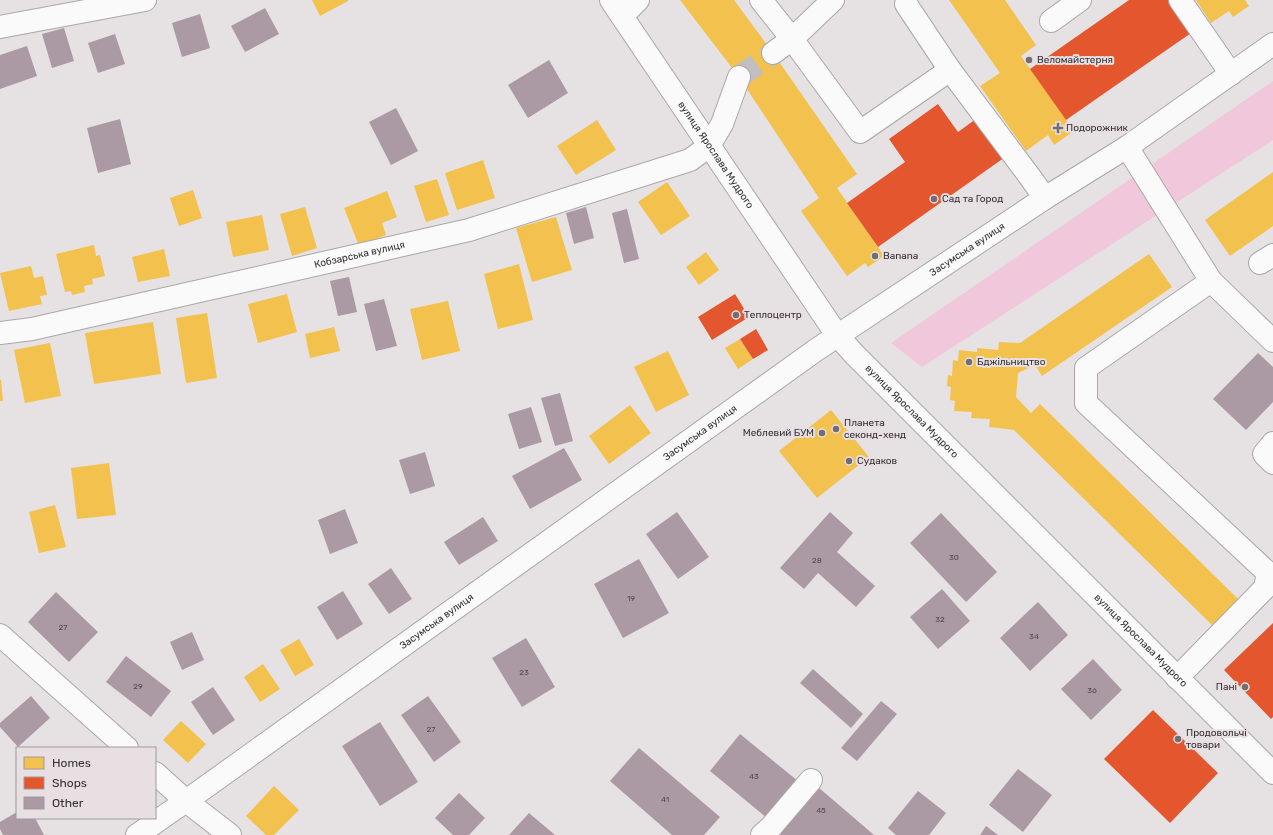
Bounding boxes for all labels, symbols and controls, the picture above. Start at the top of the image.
place label: Веломайстерня [1037,54,1113,66]
marker: Веломайстерня [1024,55,1034,65]
street label: вулиця Ярослава Мудрого [675,99,756,211]
place label: Подорожник [1066,122,1128,134]
marker: Подорожник [1053,123,1063,133]
place label: Сад та Город [942,193,1003,205]
marker: Сад та Город [929,194,939,204]
street label: Засумська вулиця [927,220,1007,279]
street label: Кобзарська вулиця [313,239,406,271]
place label: Banana [883,250,918,262]
marker: Banana [870,251,880,261]
place label: Теплоцентр [744,309,802,321]
marker: Теплоцентр [731,310,741,320]
place label: Бджільництво [977,356,1046,368]
marker: Бджільництво [964,357,974,367]
street label: вулиця Ярослава Мудрого [863,363,961,461]
street label: Засумська вулиця [661,402,739,463]
place label: Планета секонд-хенд [844,417,906,441]
marker: Планета секонд-хенд [831,424,841,434]
place label: Меблевий БУМ [743,427,814,439]
marker: Меблевий БУМ [817,428,827,438]
place label: Судаков [857,455,898,467]
marker: Судаков [844,456,854,466]
house number: 30 [949,553,959,562]
house number: 28 [812,556,822,565]
street label: Засумська вулиця [398,591,476,652]
street label: вулиця Ярослава Мудрого [1092,592,1190,690]
house number: 19 [627,594,635,603]
house number: 32 [935,615,945,624]
house number: 27 [59,623,67,632]
house number: 34 [1029,632,1039,641]
house number: 23 [519,668,529,677]
place label: Пані [1216,681,1237,693]
house number: 29 [133,682,143,691]
marker: Пані [1240,682,1250,692]
house number: 36 [1087,686,1097,695]
house number: 27 [427,725,435,734]
place label: Продовольчі товари [1186,727,1247,751]
marker: Продовольчі товари [1173,734,1183,744]
legend [16,747,156,819]
text: Homes [52,756,91,770]
house number: 43 [749,772,759,781]
text: Shops [52,776,87,790]
house number: 41 [661,795,669,804]
text: Other [52,796,84,810]
house number: 45 [816,806,826,815]

